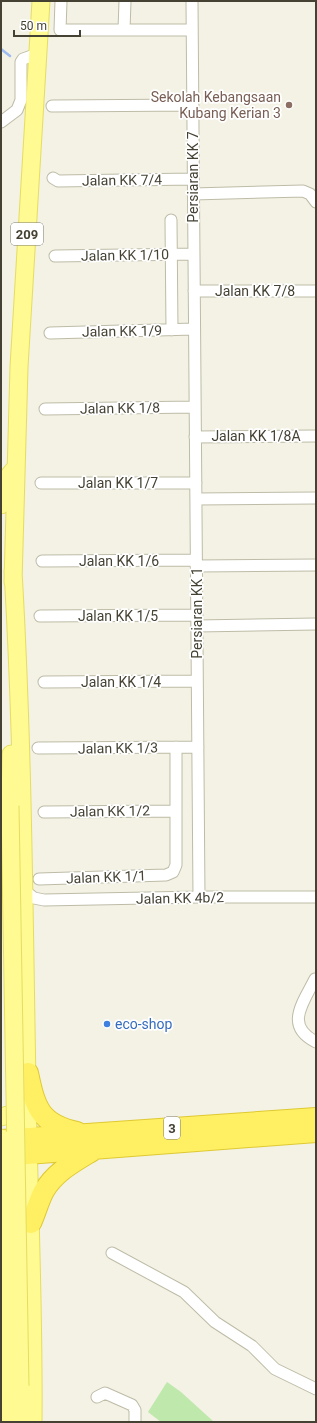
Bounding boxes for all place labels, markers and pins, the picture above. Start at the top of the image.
place label: Sekolah Kebangsaan Kubang Kerian 3 [151,89,281,121]
marker: Sekolah Kebangsaan Kubang Kerian 3 [284,100,294,110]
place label: eco-shop [115,1016,173,1032]
marker: eco-shop [102,1019,112,1029]

